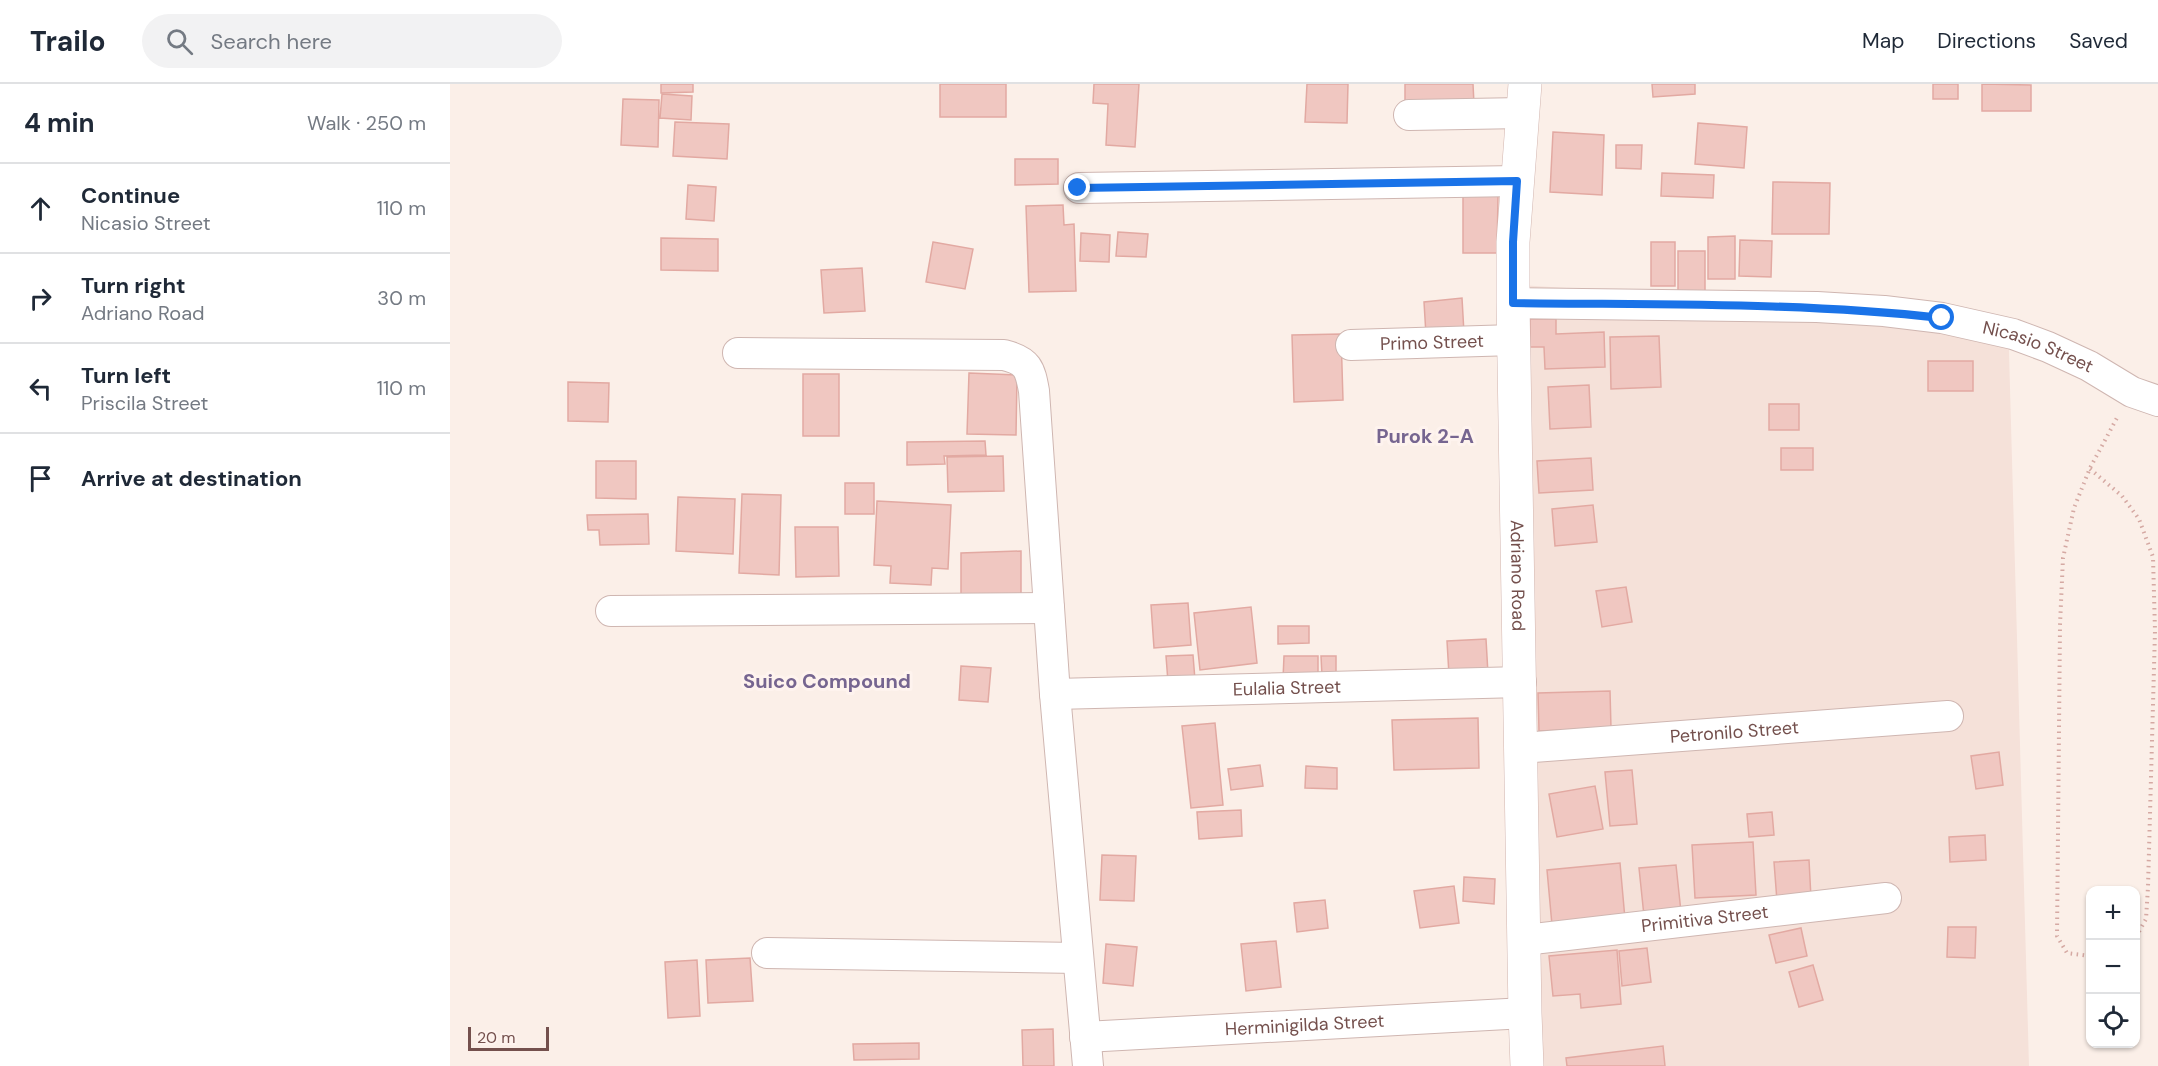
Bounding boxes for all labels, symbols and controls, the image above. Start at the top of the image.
search box [142,14,562,68]
text: Trailo [30,23,106,60]
icon: search [163,25,196,58]
text: Search here [211,27,332,56]
text: Map [1862,27,1904,55]
text: Directions [1937,27,2036,55]
text: Saved [2069,27,2128,55]
text: 4 min [24,106,95,140]
text: Walk · 250 m [307,110,426,136]
route end [1064,174,1090,200]
text: Continue [81,181,180,210]
icon: ahead [24,192,57,225]
text: 110 m [377,195,426,221]
text: Nicasio Street [81,210,211,236]
text: Turn right [81,271,186,300]
icon: right [24,282,57,315]
text: 30 m [377,285,426,311]
text: Adriano Road [81,300,205,326]
route start [1928,304,1954,330]
street label: Nicasio Street [1980,316,2097,378]
street label: Primo Street [1380,329,1484,356]
text: Turn left [81,361,171,390]
icon: left [24,372,57,405]
text: 110 m [377,375,426,401]
text: Priscila Street [81,390,208,416]
district label: Purok 2-A [1376,423,1474,449]
icon: arrive [24,462,57,495]
text: Arrive at destination [81,464,302,493]
street label: Adriano Road [1505,520,1531,631]
district label: Suico Compound [743,668,911,694]
street label: Eulalia Street [1232,675,1341,701]
street label: Petronilo Street [1669,715,1800,749]
map controls [2086,886,2140,1048]
button: + [2086,886,2140,940]
street label: Primitiva Street [1640,900,1770,938]
button: − [2086,940,2140,994]
button: locate [2086,994,2140,1048]
street label: Herminigilda Street [1224,1009,1385,1041]
scale bar [468,1024,549,1052]
text: 20 m [477,1027,516,1048]

